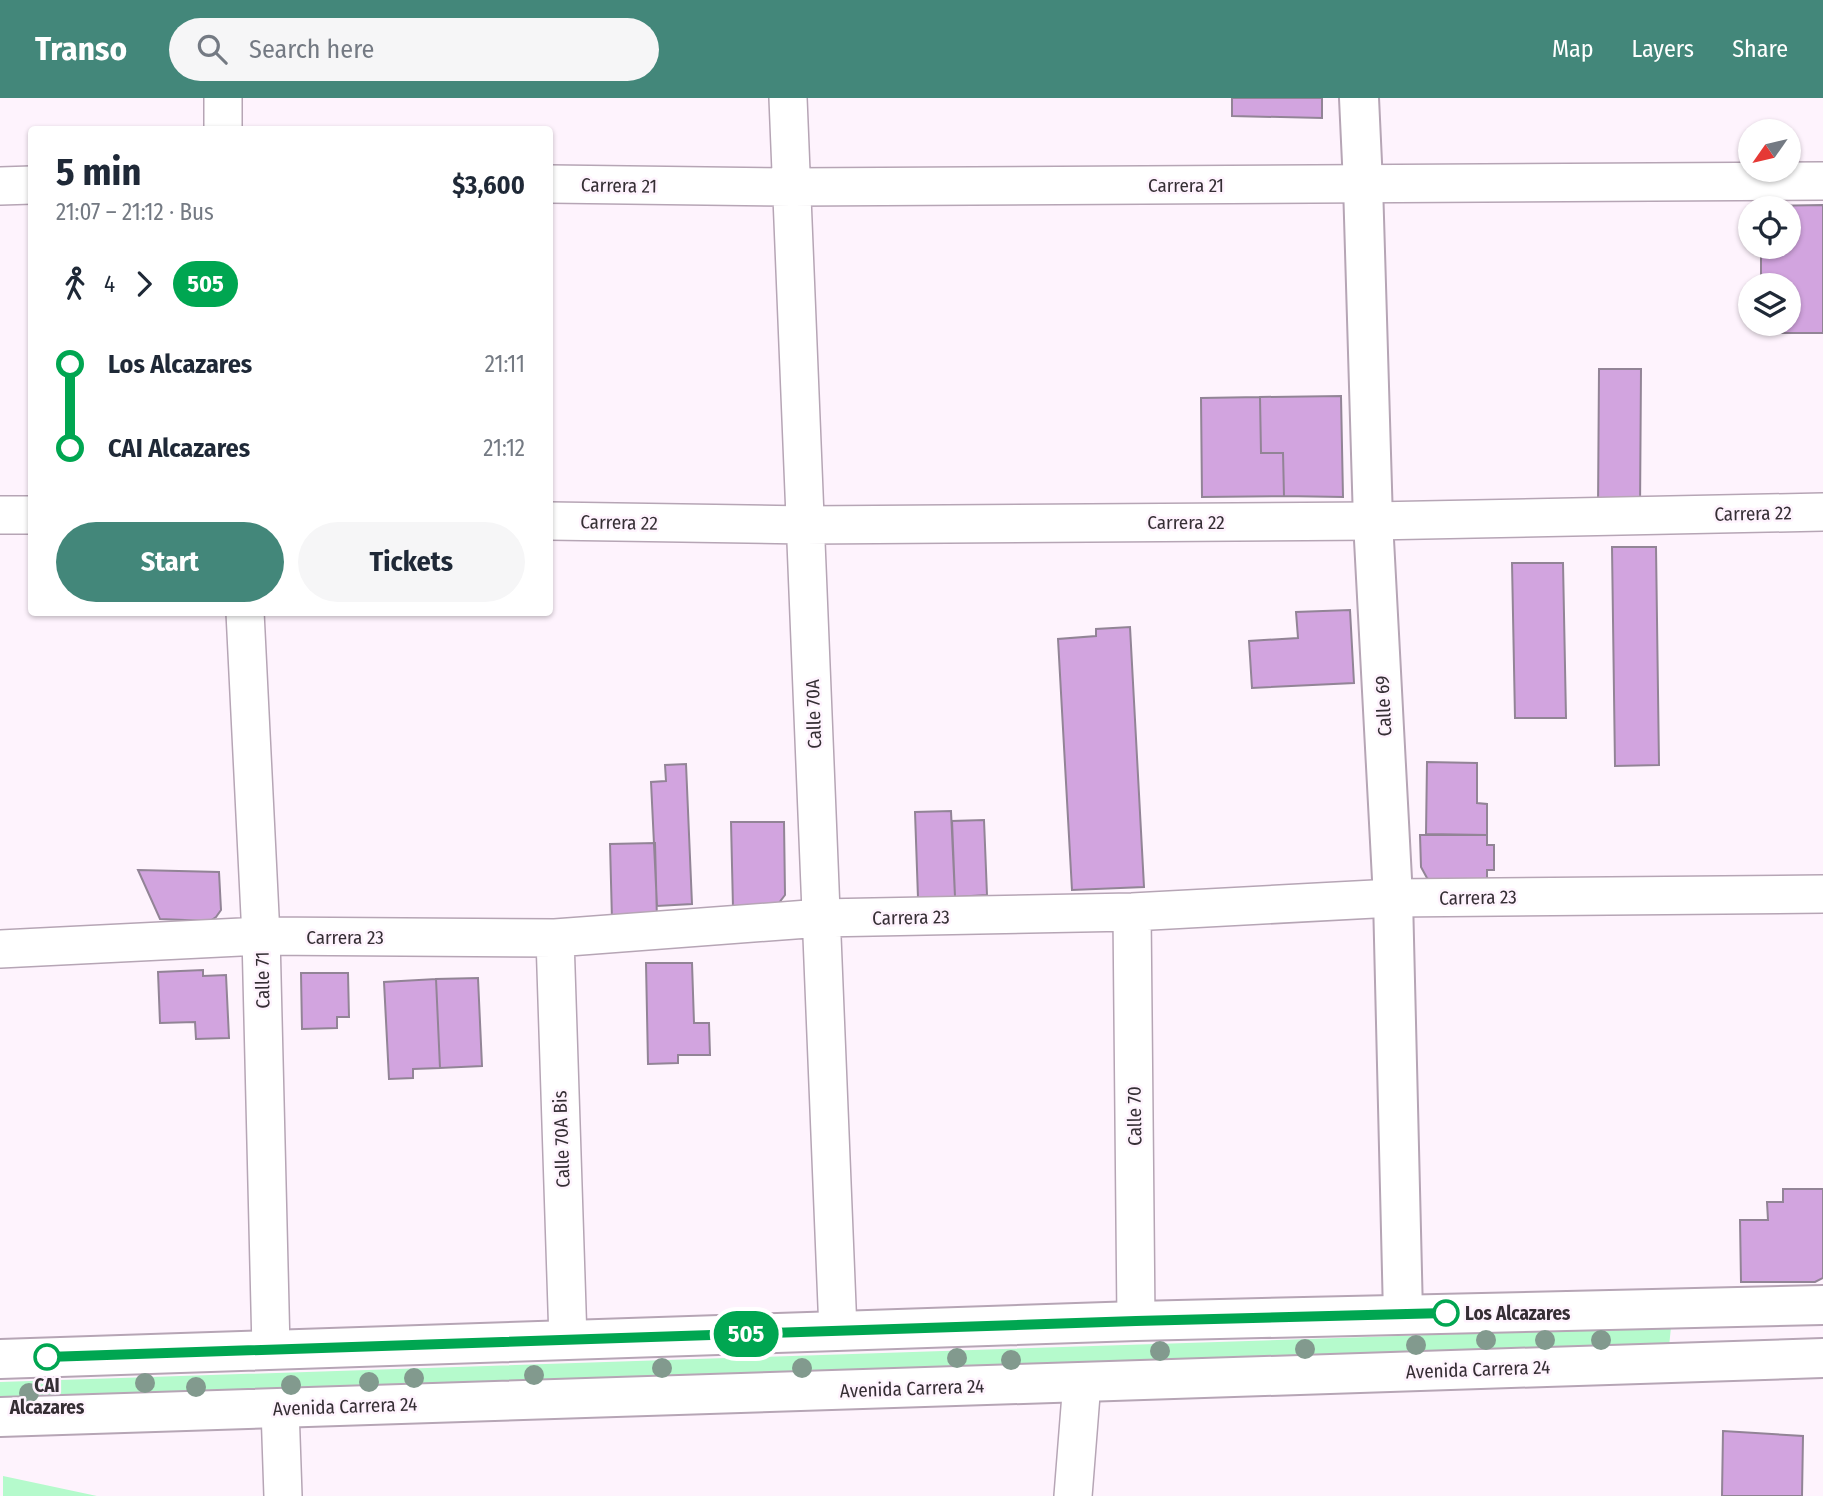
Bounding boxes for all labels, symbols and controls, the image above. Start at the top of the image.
search box [169,18,659,81]
text: Transo [35,29,127,69]
icon: search [193,30,231,68]
text: Search here [249,34,374,65]
text: Map [1552,35,1594,63]
text: Layers [1632,35,1694,63]
text: Share [1732,35,1788,63]
north arrow [1738,119,1801,182]
map controls [1738,119,1801,336]
text: 5 min [56,149,141,195]
text: $3,600 [452,170,525,201]
street label: Carrera 21 [581,173,657,198]
street label: Carrera 21 [1148,174,1224,197]
button: locate [1738,196,1801,259]
text: 21:07 – 21:12 · Bus [56,198,214,226]
icon: walk [56,265,94,303]
icon: forward [125,265,163,303]
text: 4 [104,270,115,298]
text: 505 [187,270,224,298]
button: layers [1738,273,1801,336]
text: Los Alcazares [108,349,252,380]
text: 21:11 [485,350,525,378]
text: CAI Alcazares [108,433,250,464]
text: 21:12 [483,434,525,462]
street label: Carrera 22 [1714,501,1792,526]
street label: Carrera 22 [580,510,658,535]
street label: Carrera 22 [1147,511,1225,534]
button: Start [56,522,284,602]
button: Tickets [298,522,525,602]
street label: Calle 69 [1370,675,1397,737]
street label: Calle 70A [801,679,826,749]
street label: Carrera 23 [1439,885,1517,910]
street label: Carrera 23 [872,905,950,930]
street label: Carrera 23 [306,926,384,949]
street label: Calle 71 [251,951,274,1009]
street label: Calle 70 [1122,1086,1147,1146]
street label: Calle 70A Bis [548,1090,575,1188]
marker: Los Alcazares [1433,1300,1459,1326]
place label: Los Alcazares [1465,1302,1571,1325]
line badge: 505 [706,1311,786,1357]
text: 505 [728,1320,764,1348]
marker: CAI Alcazares [34,1344,60,1370]
street label: Avenida Carrera 24 [1405,1355,1551,1384]
place label: CAI Alcazares [9,1374,85,1419]
street label: Avenida Carrera 24 [839,1374,985,1403]
street label: Avenida Carrera 24 [272,1392,418,1421]

